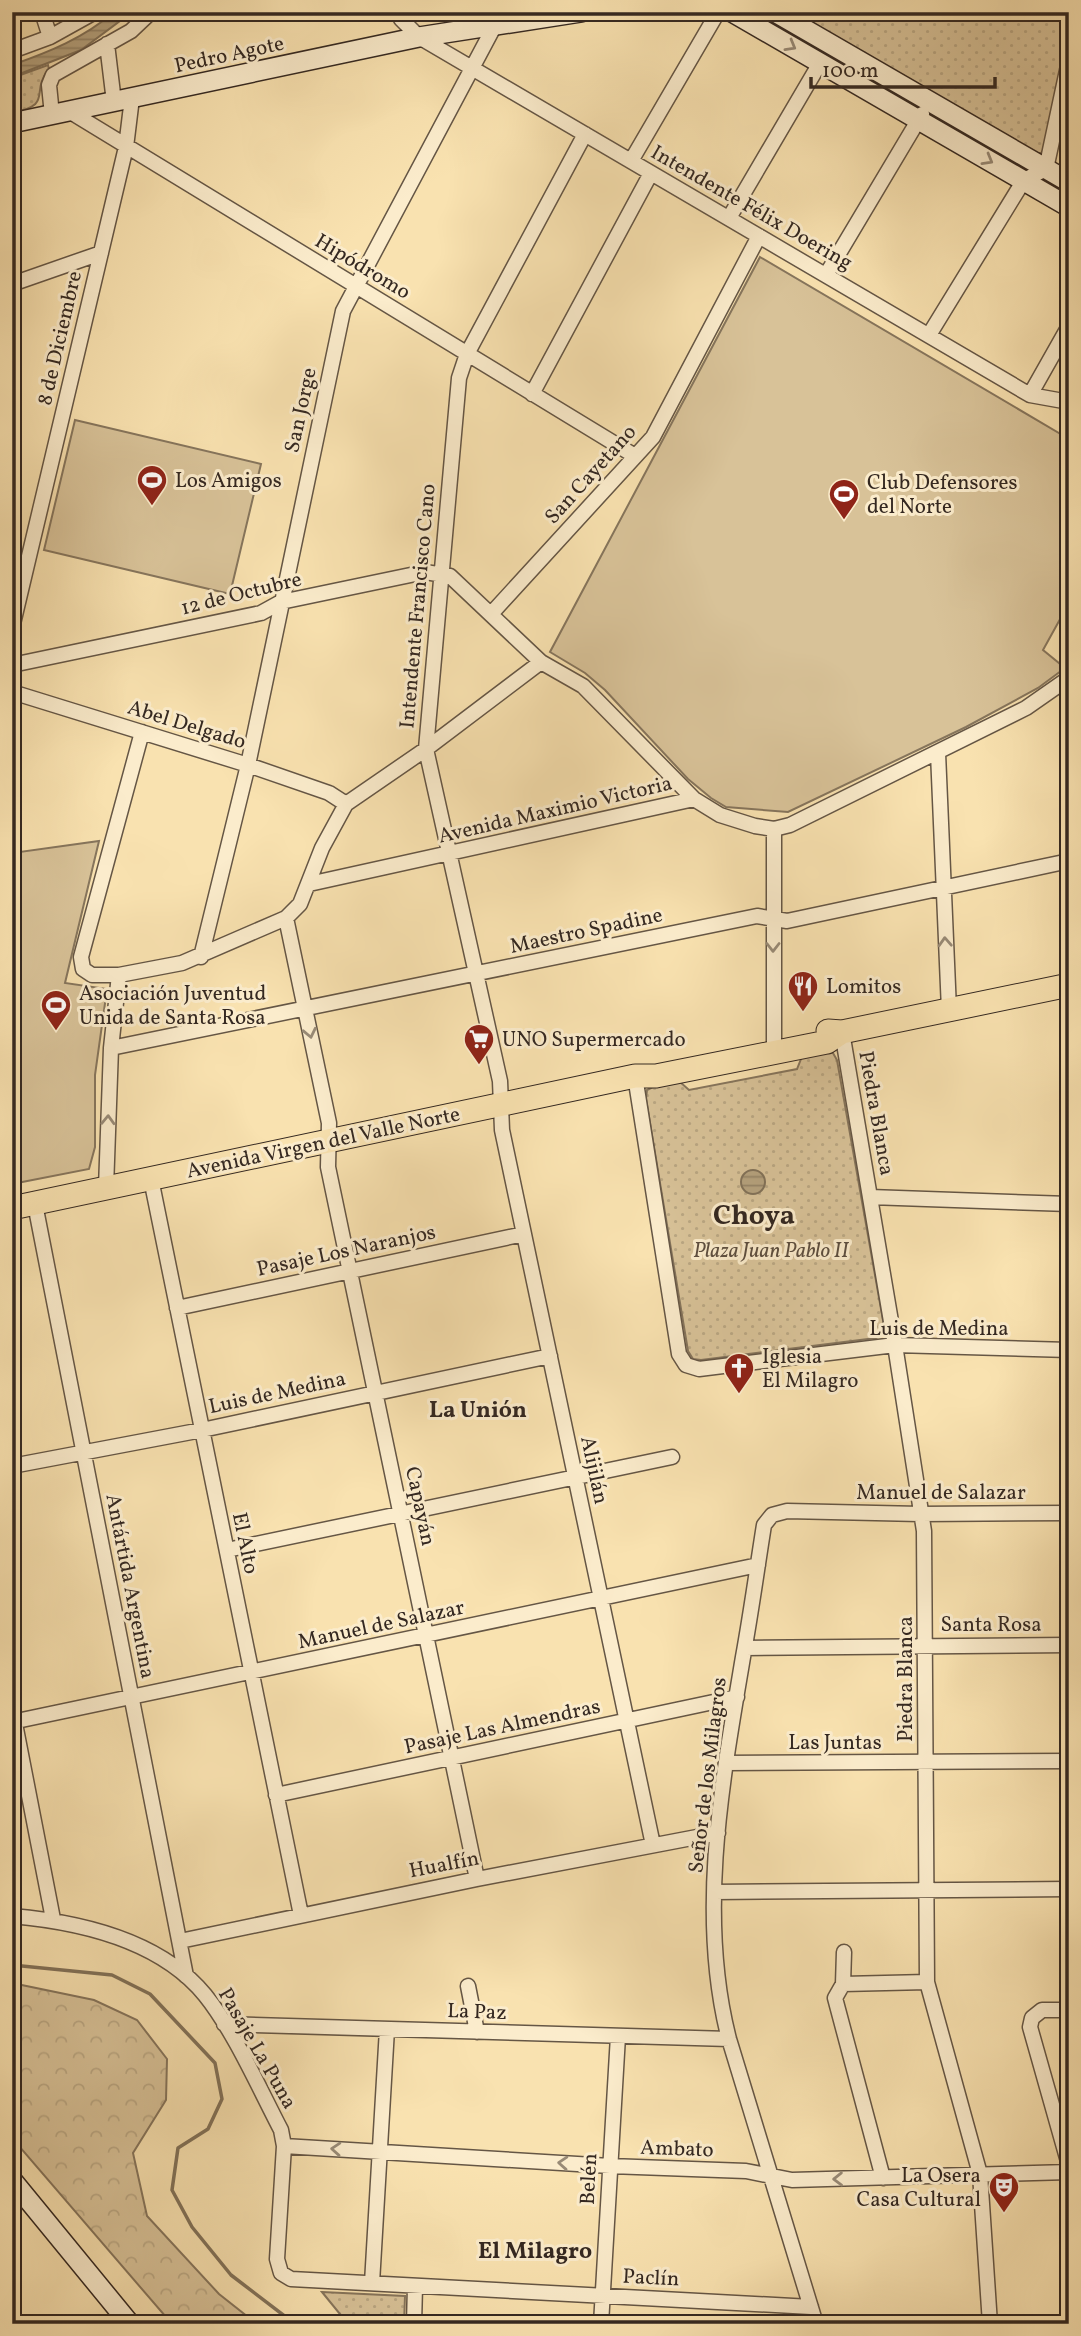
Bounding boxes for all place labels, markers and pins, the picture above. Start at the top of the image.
sports icon: Los Amigos [135,463,169,507]
place label: Los Amigos [175,467,282,496]
place label: Club Defensores del Norte [867,469,1017,522]
sports icon: Club Defensores del Norte [827,477,861,521]
restaurant icon: Lomitos [786,969,820,1013]
place label: Lomitos [826,973,901,1002]
place label: Asociación Juventud Unida de Santa Rosa [79,980,266,1033]
sports icon: Asociación Juventud Unida de Santa Rosa [39,988,73,1032]
supermarket icon: UNO Supermercado [462,1022,496,1066]
place label: UNO Supermercado [502,1026,686,1055]
place label: Iglesia El Milagro [762,1343,858,1396]
church icon: Iglesia El Milagro [722,1351,756,1395]
place label: La Osera Casa Cultural [857,2162,981,2215]
theatre icon: La Osera Casa Cultural [987,2170,1021,2214]

